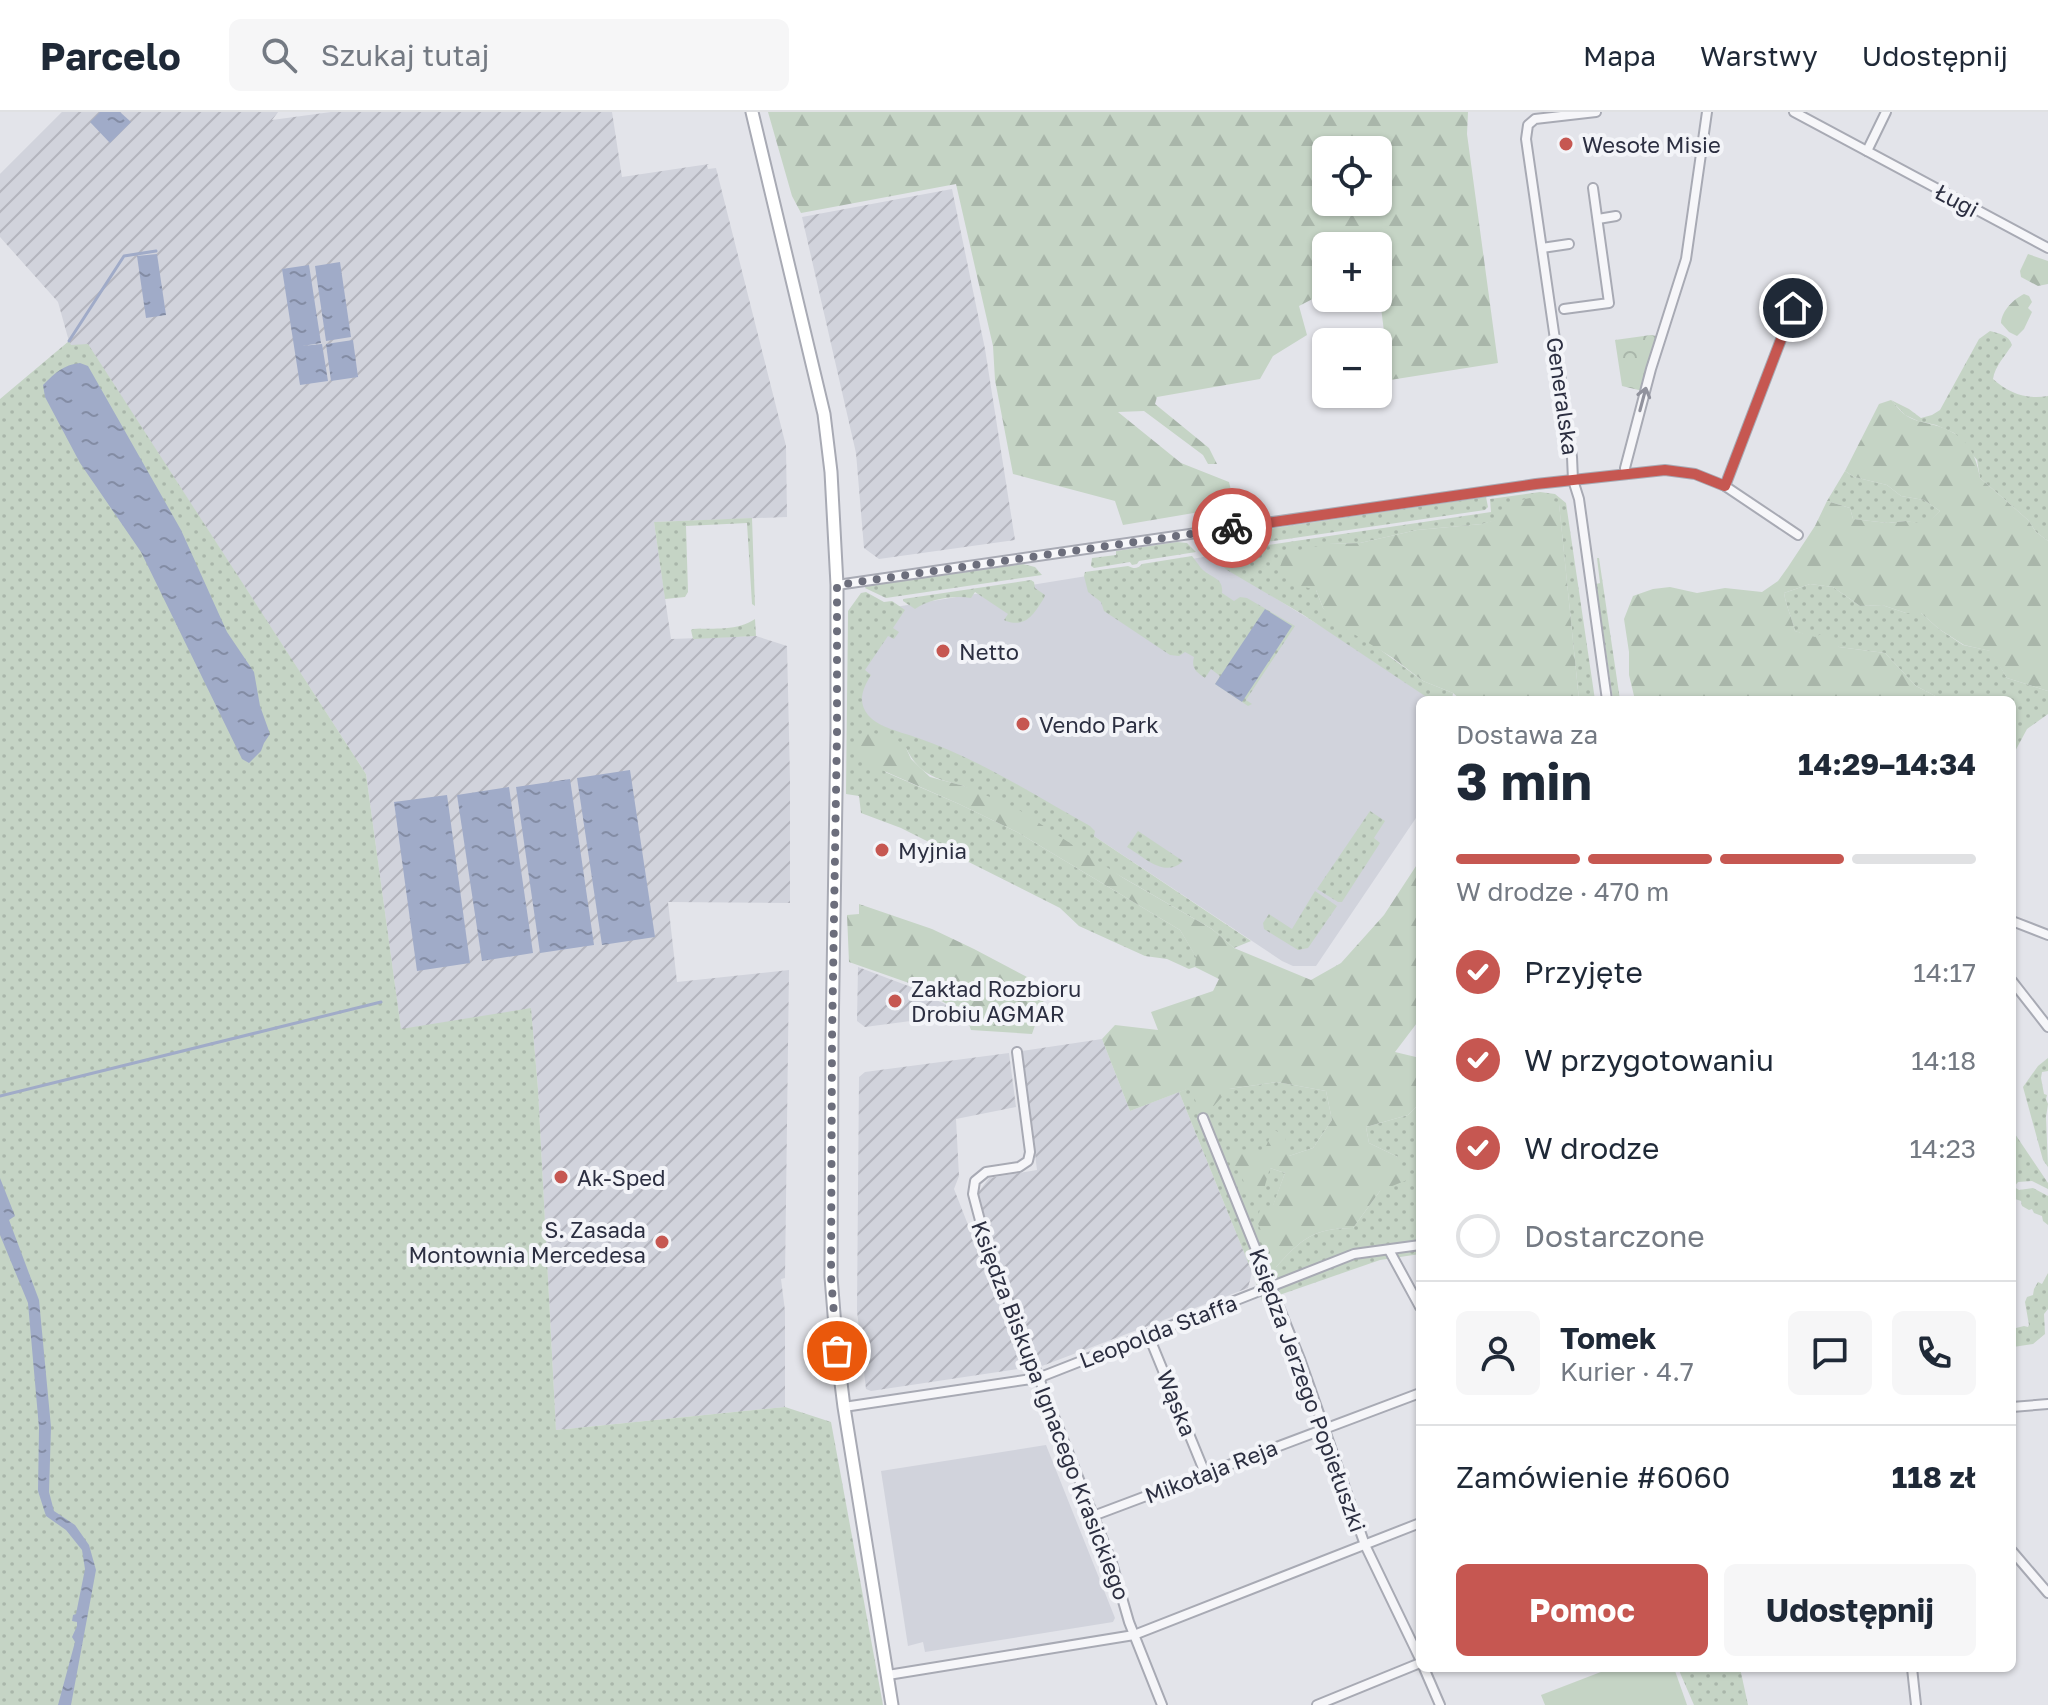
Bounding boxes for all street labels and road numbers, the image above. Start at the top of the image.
street label: Ługi [1931,177,1983,223]
street label: Generalska [1541,335,1585,457]
street label: Księdza Biskupa Ignacego Krasickiego [966,1216,1136,1604]
street label: Księdza Jerzego Popiełuszki [1244,1245,1372,1535]
street label: Leopolda Staffa [1075,1289,1241,1373]
street label: Wąska [1152,1366,1202,1440]
street label: Mikołaja Reja [1141,1433,1281,1509]

